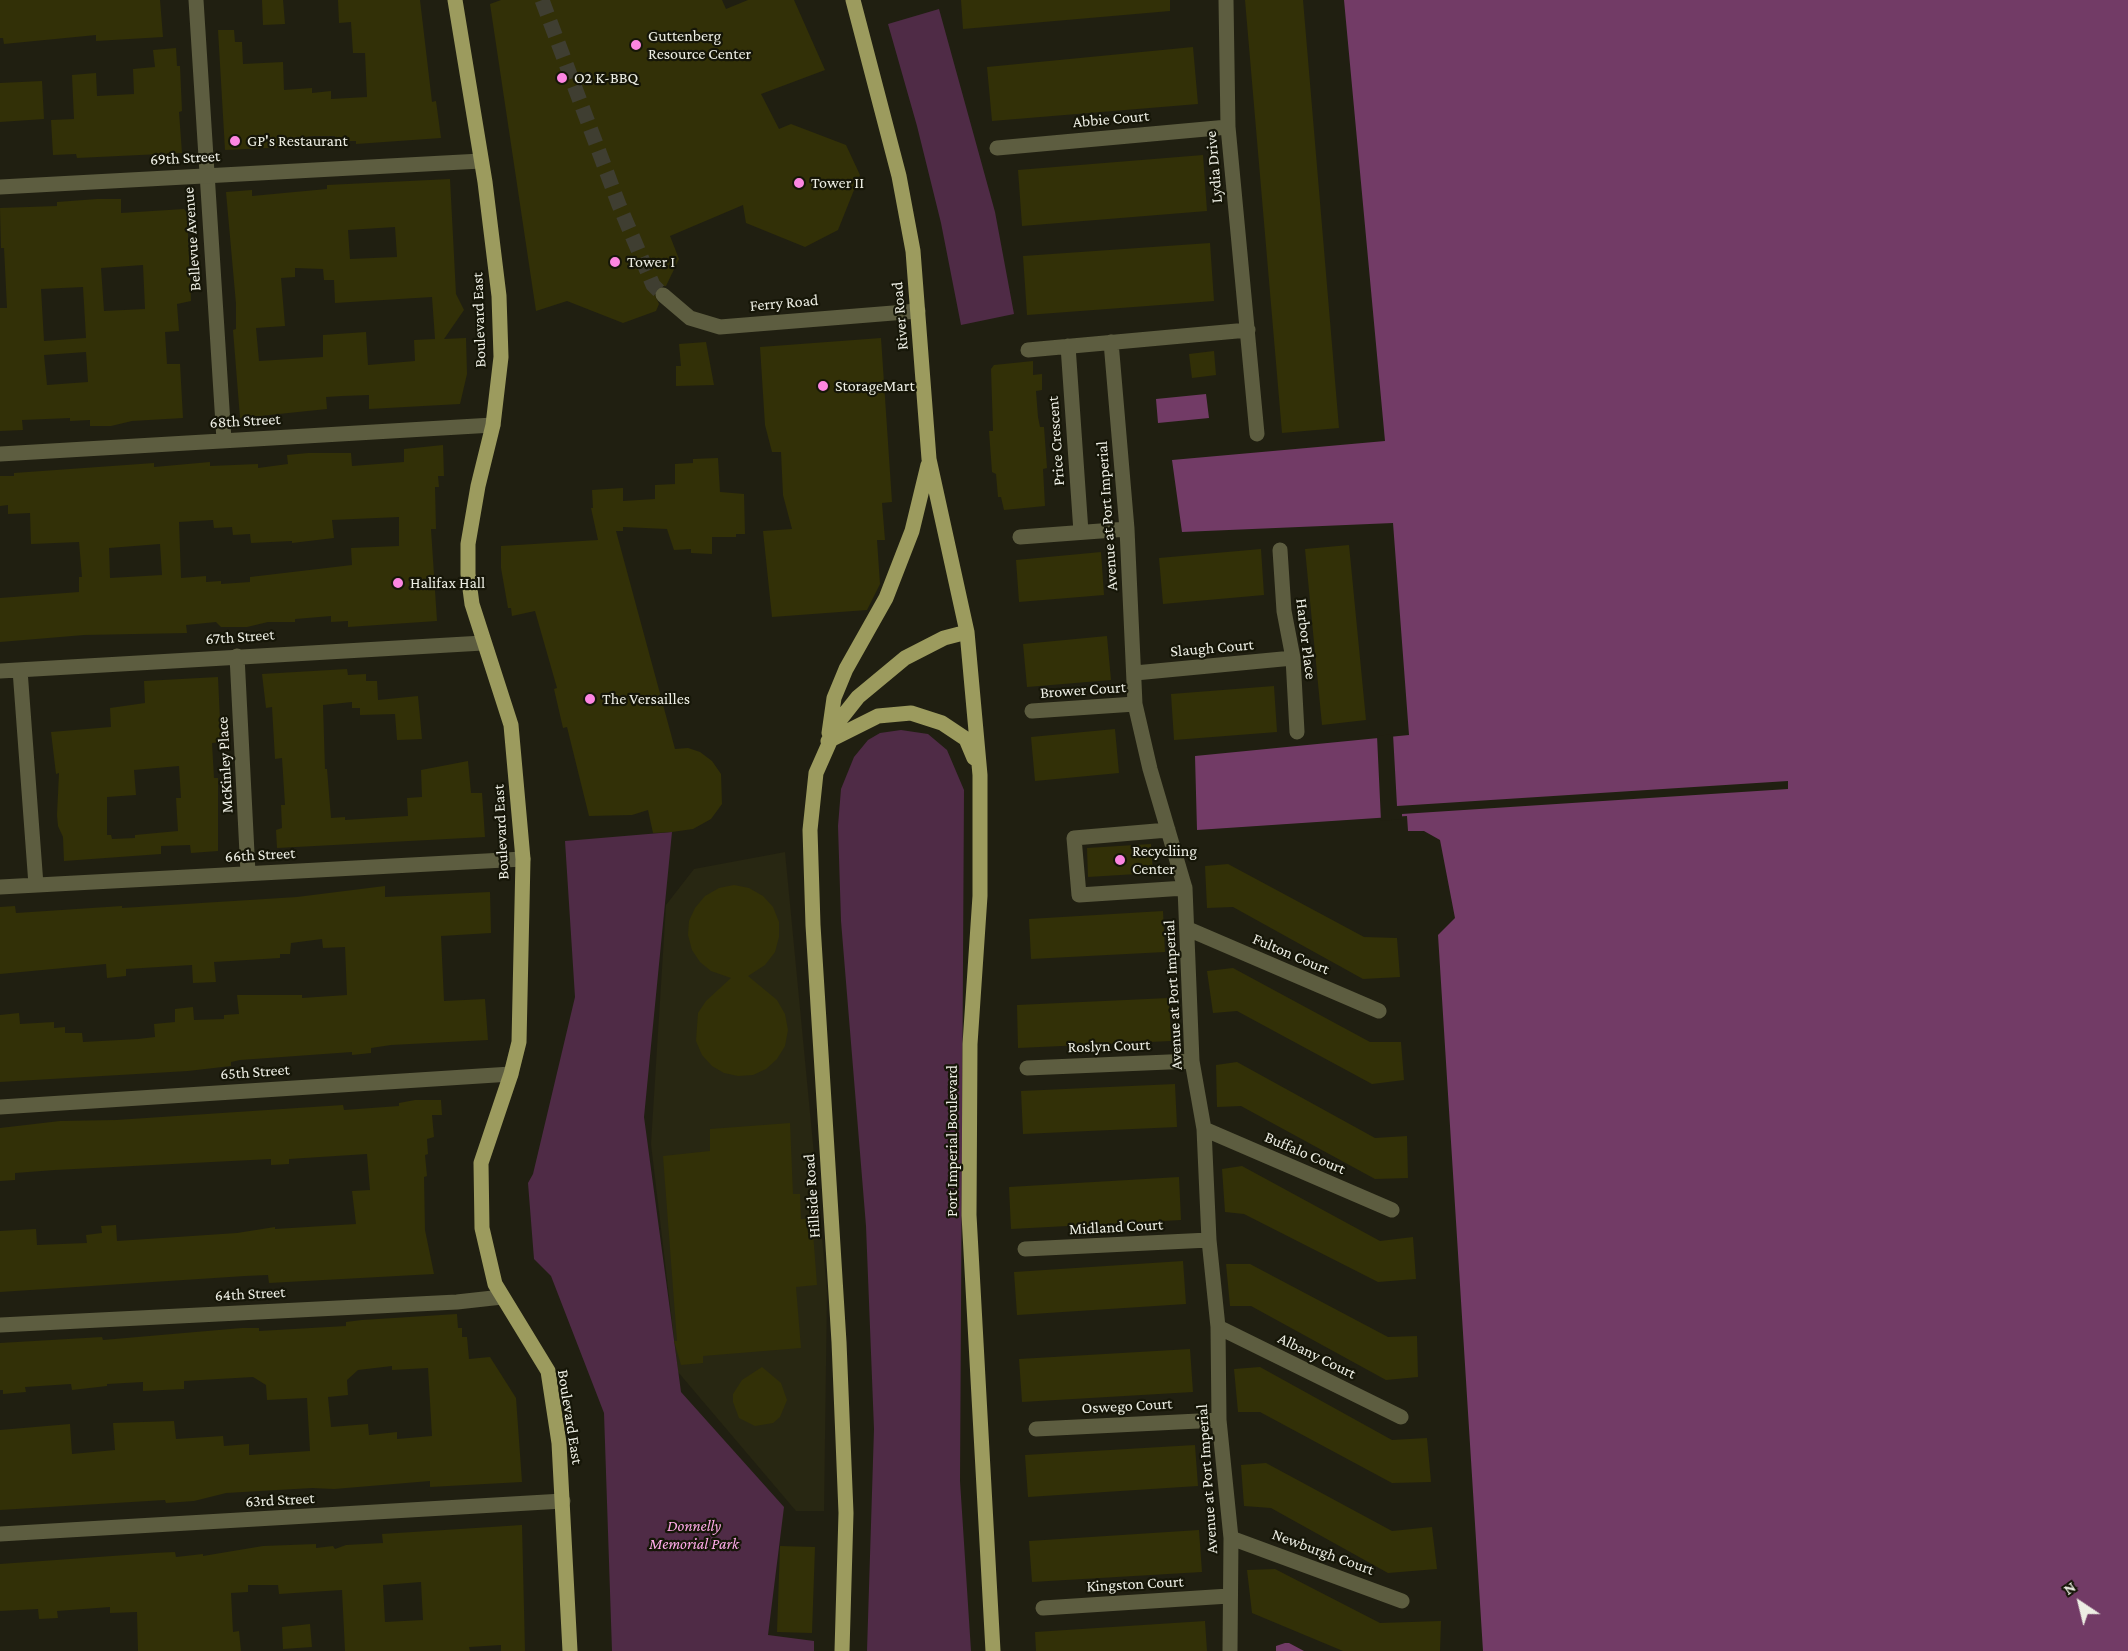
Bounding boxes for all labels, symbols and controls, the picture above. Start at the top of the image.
place label: Guttenberg Resource Center [648,26,751,64]
marker: Guttenberg Resource Center [629,38,643,52]
place label: O2 K-BBQ [574,68,638,88]
marker: O2 K-BBQ [555,71,569,85]
street label: Abbie Court [1072,106,1150,132]
street label: Lydia Drive [1201,130,1227,204]
place label: GP's Restaurant [247,131,348,151]
marker: GP's Restaurant [228,134,242,148]
street label: 69th Street [149,147,221,169]
place label: Tower II [811,173,864,193]
marker: Tower II [792,176,806,190]
street label: Bellevue Avenue [179,186,205,292]
place label: Tower I [627,252,675,272]
marker: Tower I [608,255,622,269]
street label: Boulevard East [468,272,490,368]
street label: River Road [887,281,913,351]
street label: Ferry Road [749,290,819,316]
place label: StorageMart [835,376,915,396]
marker: StorageMart [816,379,830,393]
street label: Price Crescent [1043,395,1069,487]
street label: 68th Street [209,410,281,432]
street label: Avenue at Port Imperial [1092,440,1122,592]
place label: Halifax Hall [410,573,485,593]
marker: Halifax Hall [391,576,405,590]
street label: Harbor Place [1291,597,1321,681]
street label: 67th Street [205,625,275,649]
street label: Slaugh Court [1169,635,1255,661]
street label: Brower Court [1039,677,1127,703]
place label: The Versailles [602,689,690,709]
marker: The Versailles [583,692,597,706]
street label: McKinley Place [213,716,237,814]
street label: Boulevard East [489,784,513,880]
place label: Recycliing Center [1132,841,1197,879]
street label: 66th Street [224,844,296,866]
marker: Recycliing Center [1113,853,1127,867]
street label: Avenue at Port Imperial [1159,920,1187,1070]
street label: Fulton Court [1250,929,1332,979]
street label: Roslyn Court [1067,1035,1151,1057]
street label: 65th Street [220,1060,290,1084]
street label: Port Imperial Boulevard [942,1065,962,1217]
street label: Buffalo Court [1262,1127,1348,1179]
street label: Hillside Road [799,1153,825,1239]
street label: Midland Court [1068,1215,1164,1239]
street label: 64th Street [214,1283,286,1305]
street label: Albany Court [1275,1329,1359,1383]
street label: Boulevard East [553,1368,587,1466]
street label: Oswego Court [1081,1394,1173,1418]
street label: Avenue at Port Imperial [1192,1403,1222,1555]
street label: 63rd Street [245,1489,315,1511]
park label: Donnelly Memorial Park [649,1516,739,1554]
street label: Newburgh Court [1269,1525,1377,1579]
street label: Kingston Court [1086,1572,1184,1596]
north arrow [2050,1573,2110,1633]
text: N [2060,1578,2079,1598]

